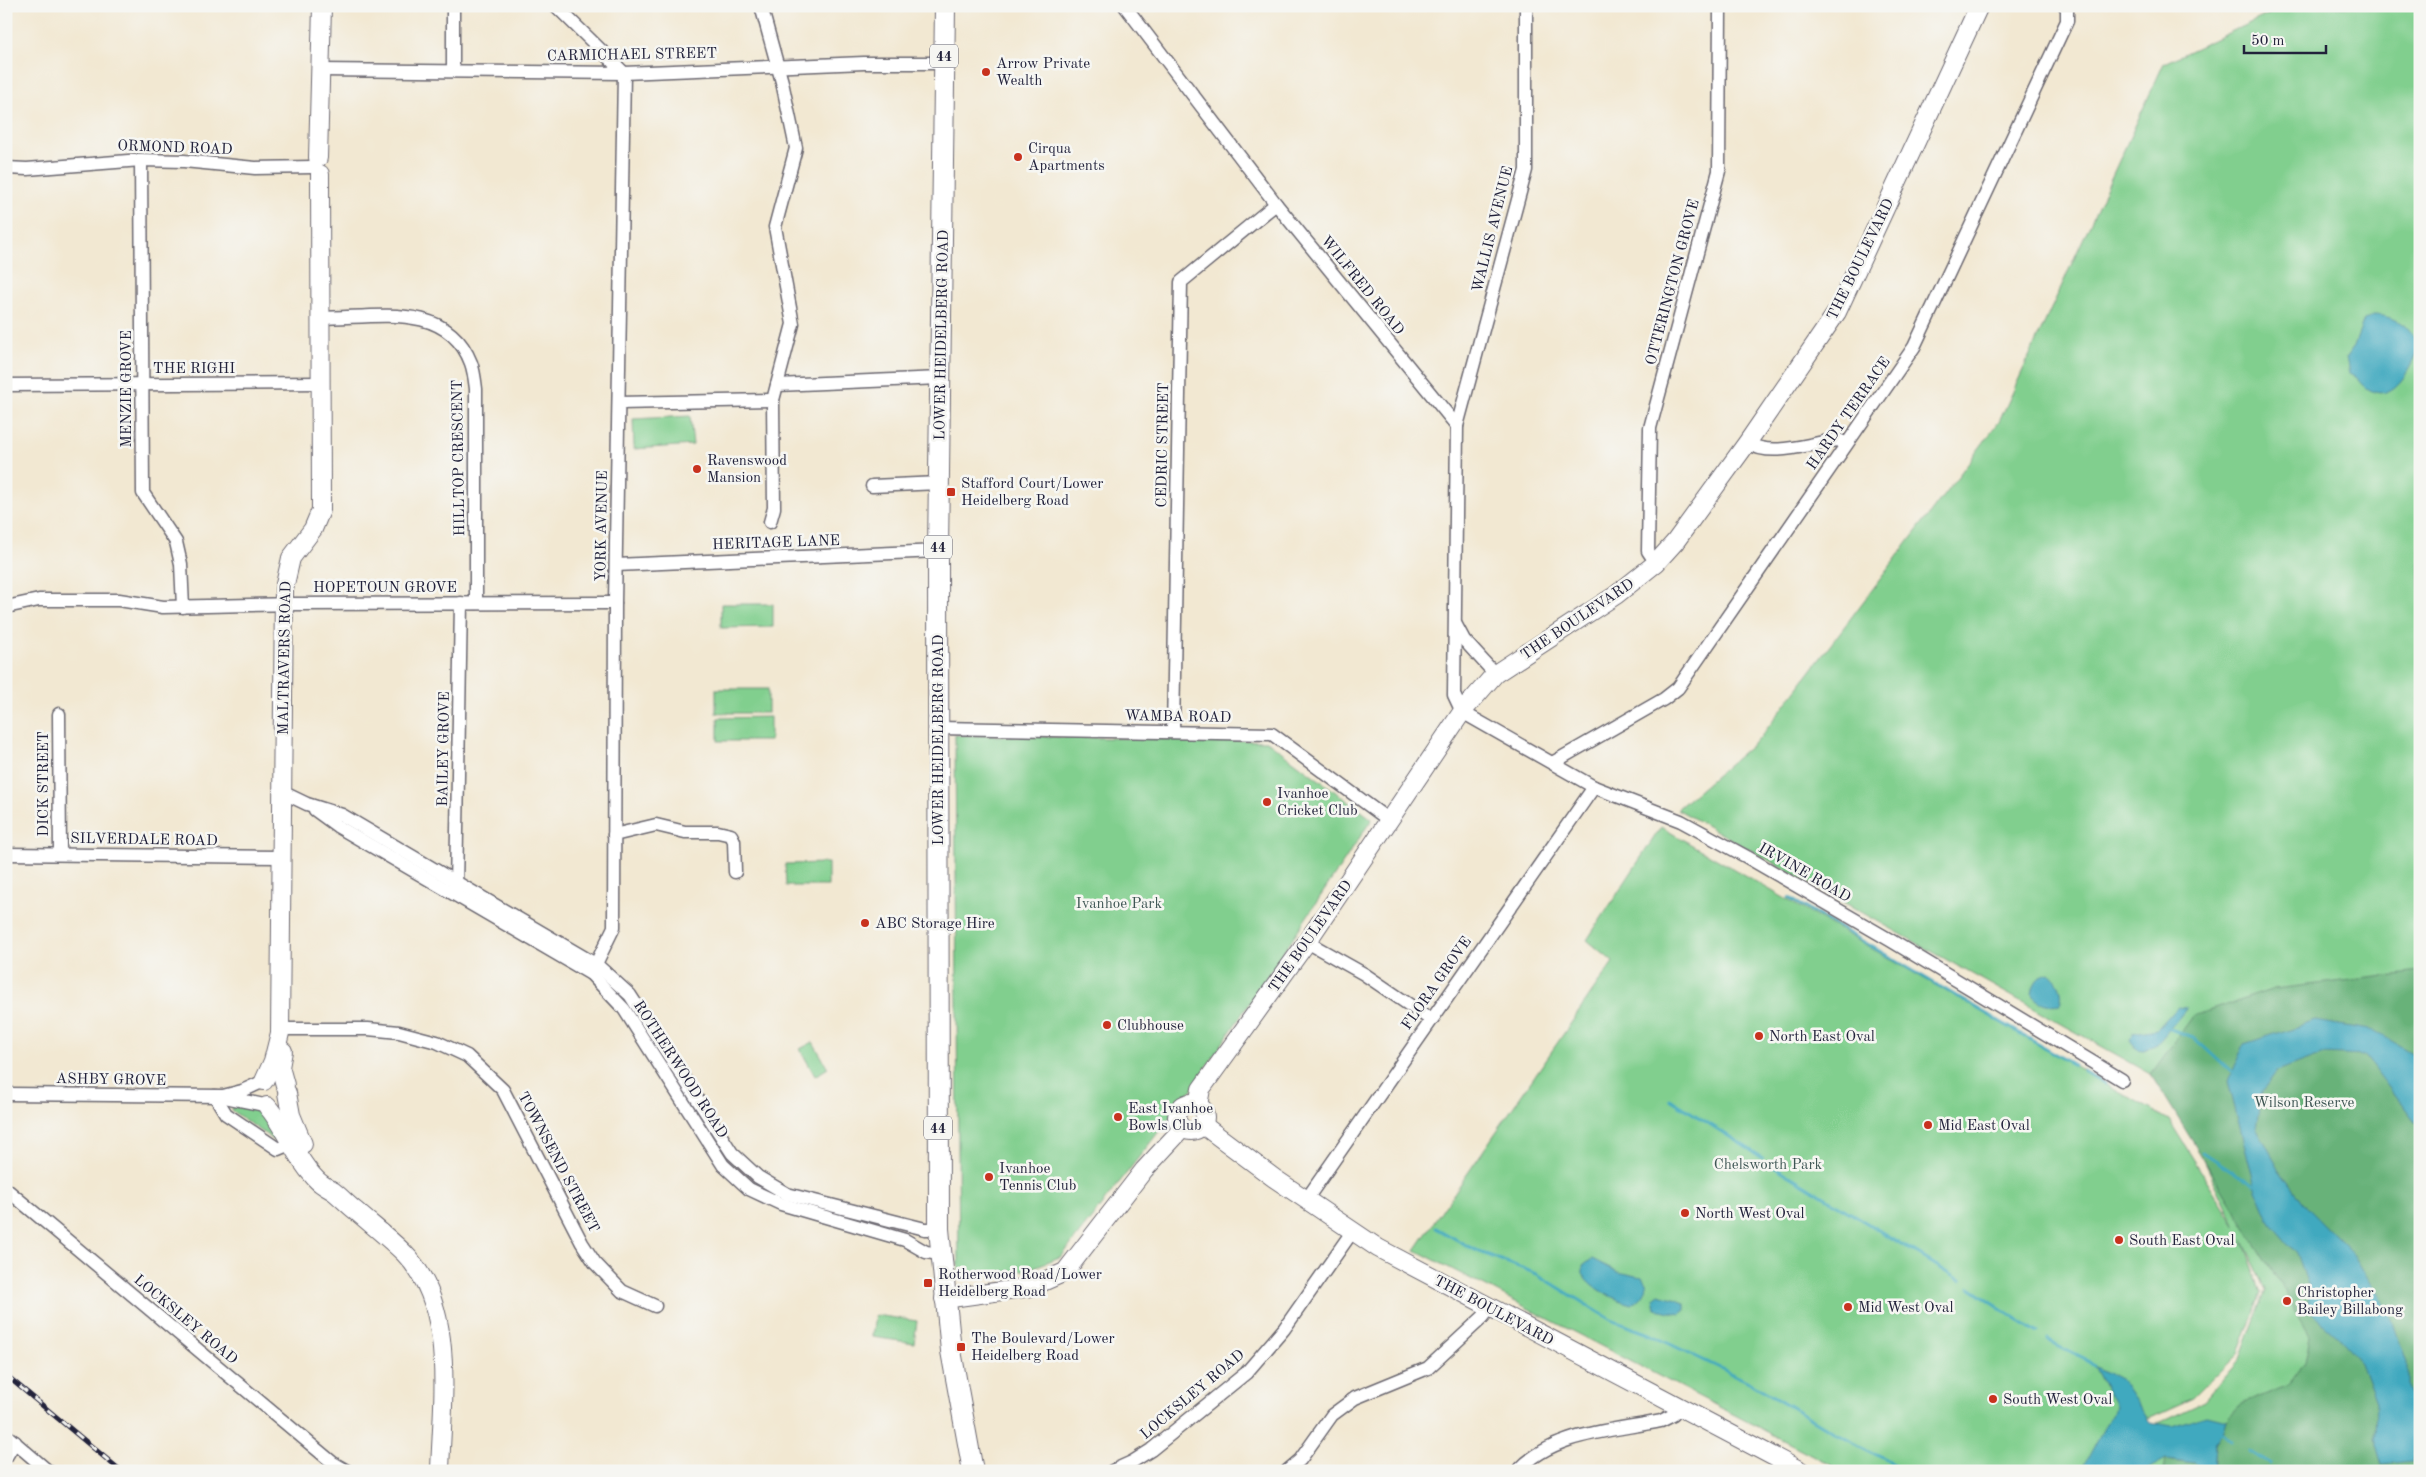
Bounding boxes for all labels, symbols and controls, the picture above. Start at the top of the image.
scale bar [2244,22,2326,54]
text: 50 m [2251,34,2285,49]
road number: 44 [930,44,958,68]
street label: CARMICHAEL STREET [547,47,717,64]
place label: Arrow Private Wealth [996,57,1090,89]
marker: Arrow Private Wealth [980,66,992,78]
street label: ORMOND ROAD [117,139,233,158]
place label: Cirqua Apartments [1028,142,1105,174]
marker: Cirqua Apartments [1012,151,1024,163]
street label: WALLIS AVENUE [1471,165,1516,294]
street label: THE BOULEVARD [1825,197,1897,323]
street label: OTTERINGTON GROVE [1644,198,1703,367]
street label: LOWER HEIDELBERG ROAD [933,230,952,441]
street label: WILFRED ROAD [1317,234,1406,338]
street label: MENZIE GROVE [120,330,135,448]
street label: HARDY TERRACE [1805,355,1894,473]
street label: THE RIGHI [153,362,235,377]
street label: HILLTOP CRESCENT [451,380,468,536]
street label: CEDRIC STREET [1155,382,1172,508]
place label: Ravenswood Mansion [707,454,787,486]
marker: Ravenswood Mansion [691,463,703,475]
street label: YORK AVENUE [594,470,611,582]
place label: Stafford Court/Lower Heidelberg Road [961,477,1103,509]
marker: Stafford Court/Lower Heidelberg Road [945,486,957,498]
street label: HERITAGE LANE [712,534,840,553]
road number: 44 [924,536,952,558]
street label: THE BOULEVARD [1519,577,1637,664]
street label: MALTRAVERS ROAD [277,581,294,735]
street label: HOPETOUN GROVE [313,581,457,596]
street label: LOWER HEIDELBERG ROAD [932,635,947,845]
street label: BAILEY GROVE [436,691,453,807]
street label: WAMBA ROAD [1124,709,1232,726]
street label: DICK STREET [37,731,52,837]
place label: Ivanhoe Cricket Club [1277,787,1358,819]
marker: Ivanhoe Cricket Club [1261,796,1273,808]
street label: SILVERDALE ROAD [70,832,218,849]
street label: IRVINE ROAD [1756,841,1853,906]
street label: THE BOULEVARD [1267,878,1355,996]
park label: Ivanhoe Park [1076,897,1162,912]
marker: ABC Storage Hire [859,917,871,929]
place label: ABC Storage Hire [875,917,995,932]
street label: FLORA GROVE [1400,935,1475,1033]
street label: ROTHERWOOD ROAD [630,999,730,1141]
marker: Clubhouse [1101,1019,1113,1031]
place label: Clubhouse [1117,1019,1184,1034]
marker: North East Oval [1753,1030,1765,1042]
place label: North East Oval [1769,1030,1875,1045]
street label: ASHBY GROVE [56,1072,166,1089]
street label: TOWNSEND STREET [514,1090,601,1235]
park label: Wilson Reserve [2253,1096,2355,1111]
place label: East Ivanhoe Bowls Club [1128,1102,1213,1134]
marker: East Ivanhoe Bowls Club [1112,1111,1124,1123]
road number: 44 [924,1116,952,1140]
marker: Mid East Oval [1922,1119,1934,1131]
place label: Mid East Oval [1938,1119,2030,1134]
park label: Chelsworth Park [1714,1158,1823,1173]
place label: Ivanhoe Tennis Club [999,1162,1076,1194]
marker: Ivanhoe Tennis Club [983,1171,995,1183]
marker: North West Oval [1679,1207,1691,1219]
place label: North West Oval [1695,1207,1805,1222]
marker: South East Oval [2113,1234,2125,1246]
place label: South East Oval [2129,1234,2235,1249]
place label: Rotherwood Road/Lower Heidelberg Road [938,1268,1102,1300]
street label: LOCKSLEY ROAD [130,1273,240,1368]
street label: THE BOULEVARD [1431,1273,1556,1349]
marker: Rotherwood Road/Lower Heidelberg Road [922,1277,934,1289]
place label: Christopher Bailey Billabong [2297,1286,2403,1318]
marker: Christopher Bailey Billabong [2281,1295,2293,1307]
marker: Mid West Oval [1842,1301,1854,1313]
place label: Mid West Oval [1858,1301,1954,1316]
place label: The Boulevard/Lower Heidelberg Road [971,1332,1115,1364]
marker: The Boulevard/Lower Heidelberg Road [955,1341,967,1353]
street label: LOCKSLEY ROAD [1138,1348,1248,1443]
marker: South West Oval [1987,1393,1999,1405]
place label: South West Oval [2003,1393,2112,1408]

